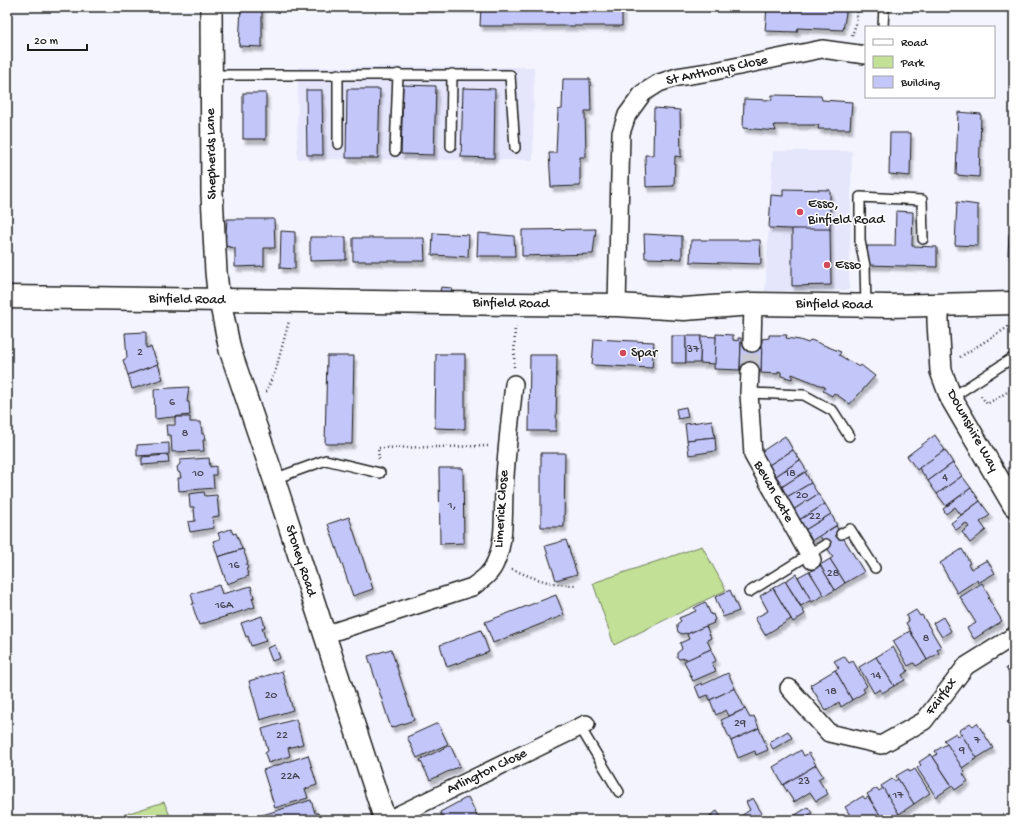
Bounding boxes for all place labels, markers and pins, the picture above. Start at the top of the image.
place label: Esso, Binfield Road [807,196,886,229]
marker: Esso, Binfield Road [795,207,805,217]
place label: Esso [835,257,861,274]
marker: Esso [822,260,832,270]
place label: Spar [631,345,658,362]
marker: Spar [618,348,628,358]

